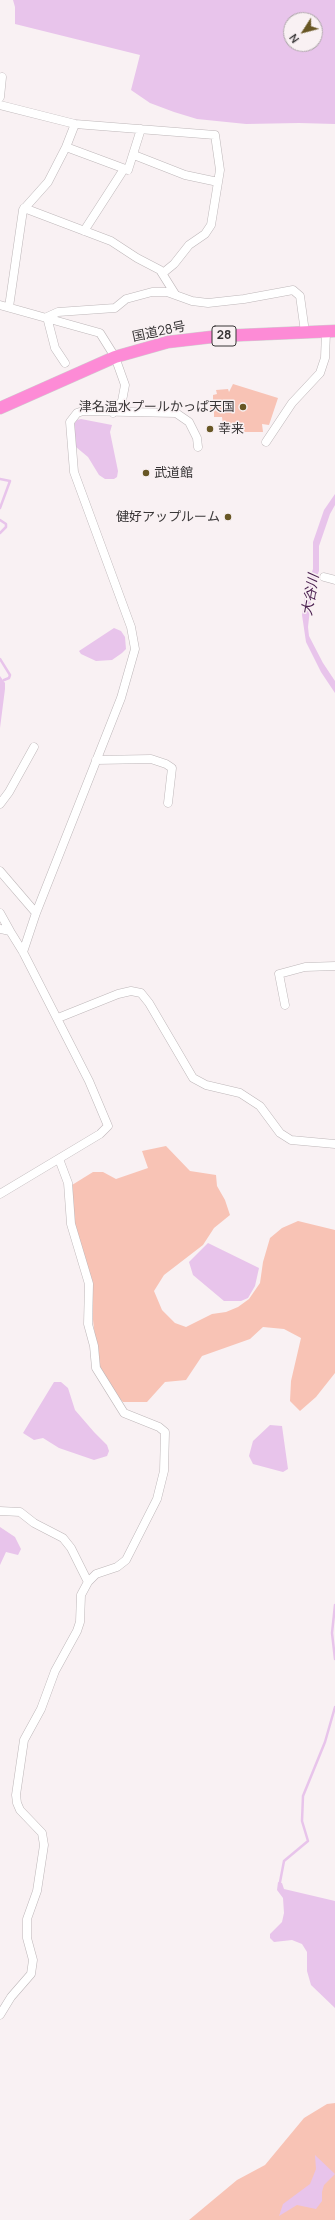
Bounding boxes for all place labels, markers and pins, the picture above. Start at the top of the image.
place label: 津名温水プールかっぱ天国 [79,399,235,415]
marker: 津名温水プールかっぱ天国 [238,402,248,412]
place label: 幸来 [218,421,244,437]
marker: 幸来 [205,424,215,434]
place label: 武道館 [154,465,193,481]
marker: 武道館 [141,468,151,478]
place label: 健好アップルーム [116,509,220,525]
marker: 健好アップルーム [223,512,233,522]

